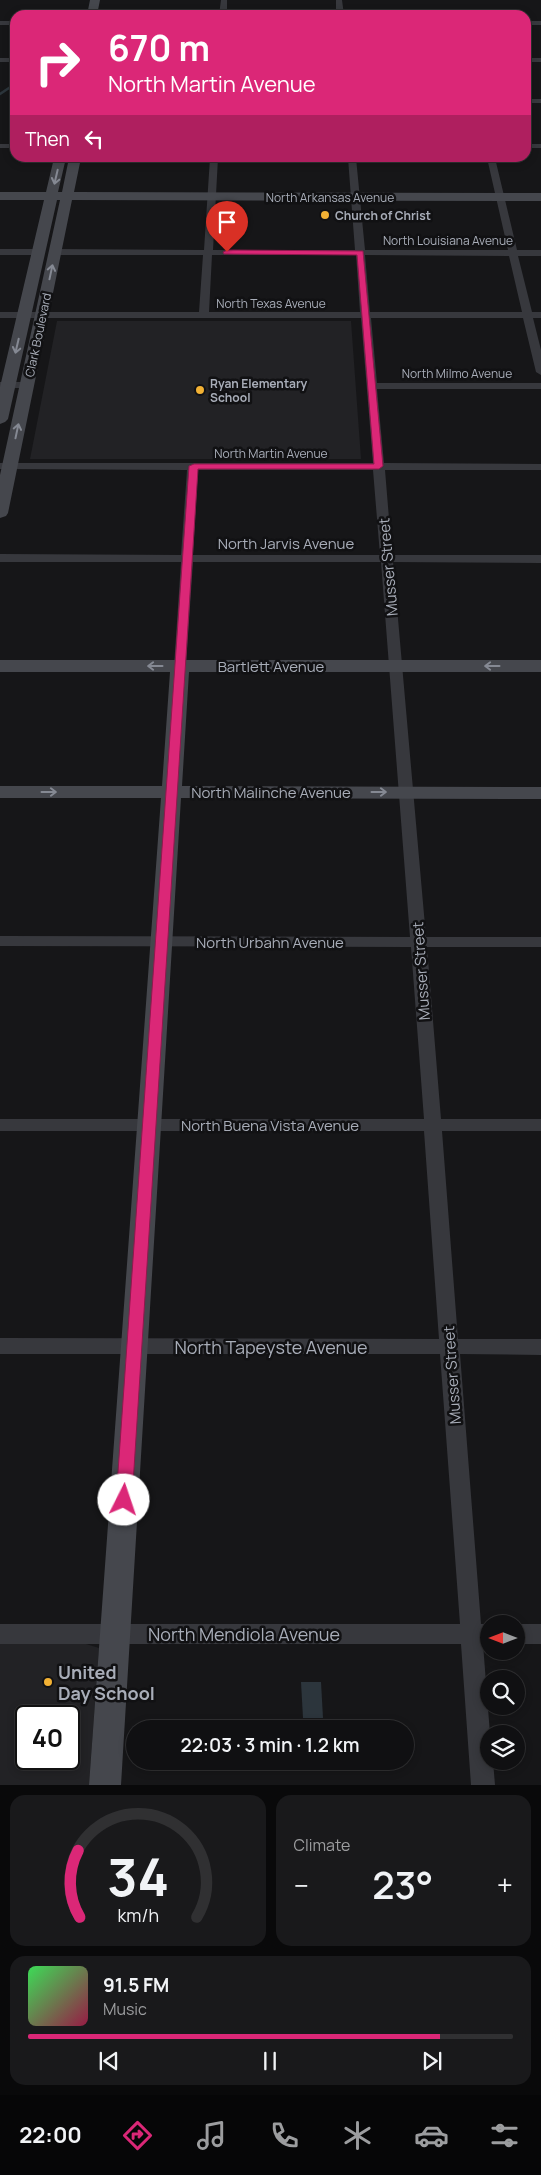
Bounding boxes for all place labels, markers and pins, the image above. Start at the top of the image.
pin [206,201,248,252]
place label: Church of Christ [335,207,431,224]
marker: Church of Christ [319,209,331,221]
place label: Ryan Elementary School [210,375,308,406]
marker: Ryan Elementary School [194,384,206,396]
place label: United Day School [58,1660,155,1705]
marker: United Day School [42,1676,54,1688]

